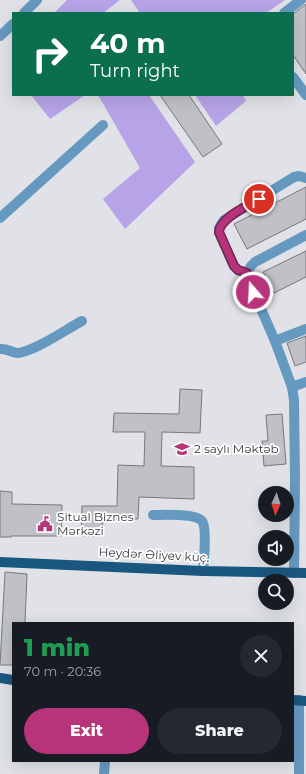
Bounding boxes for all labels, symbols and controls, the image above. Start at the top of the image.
text: 40 m [90,26,166,60]
icon: right [24,28,76,80]
text: Turn right [90,60,180,82]
pin [242,182,276,216]
icon: arrive [248,188,270,210]
position arrow [232,271,274,313]
school or university icon: 2 saylı Məktəb [173,440,191,458]
place label: 2 saylı Məktəb [194,441,279,456]
north arrow [258,486,294,522]
map controls [258,486,294,610]
place label: Situal Biznes Mərkəzi [57,509,134,538]
public building icon: Situal Biznes Mərkəzi [36,515,54,533]
button: sound [258,530,294,566]
street label: Heydər Əliyev küç. [98,544,210,565]
button: search [258,574,294,610]
text: 1 min [24,633,90,662]
button: close [240,635,282,677]
text: 70 m · 20:36 [24,663,101,679]
button: Exit [24,708,149,754]
button: Share [157,708,282,754]

